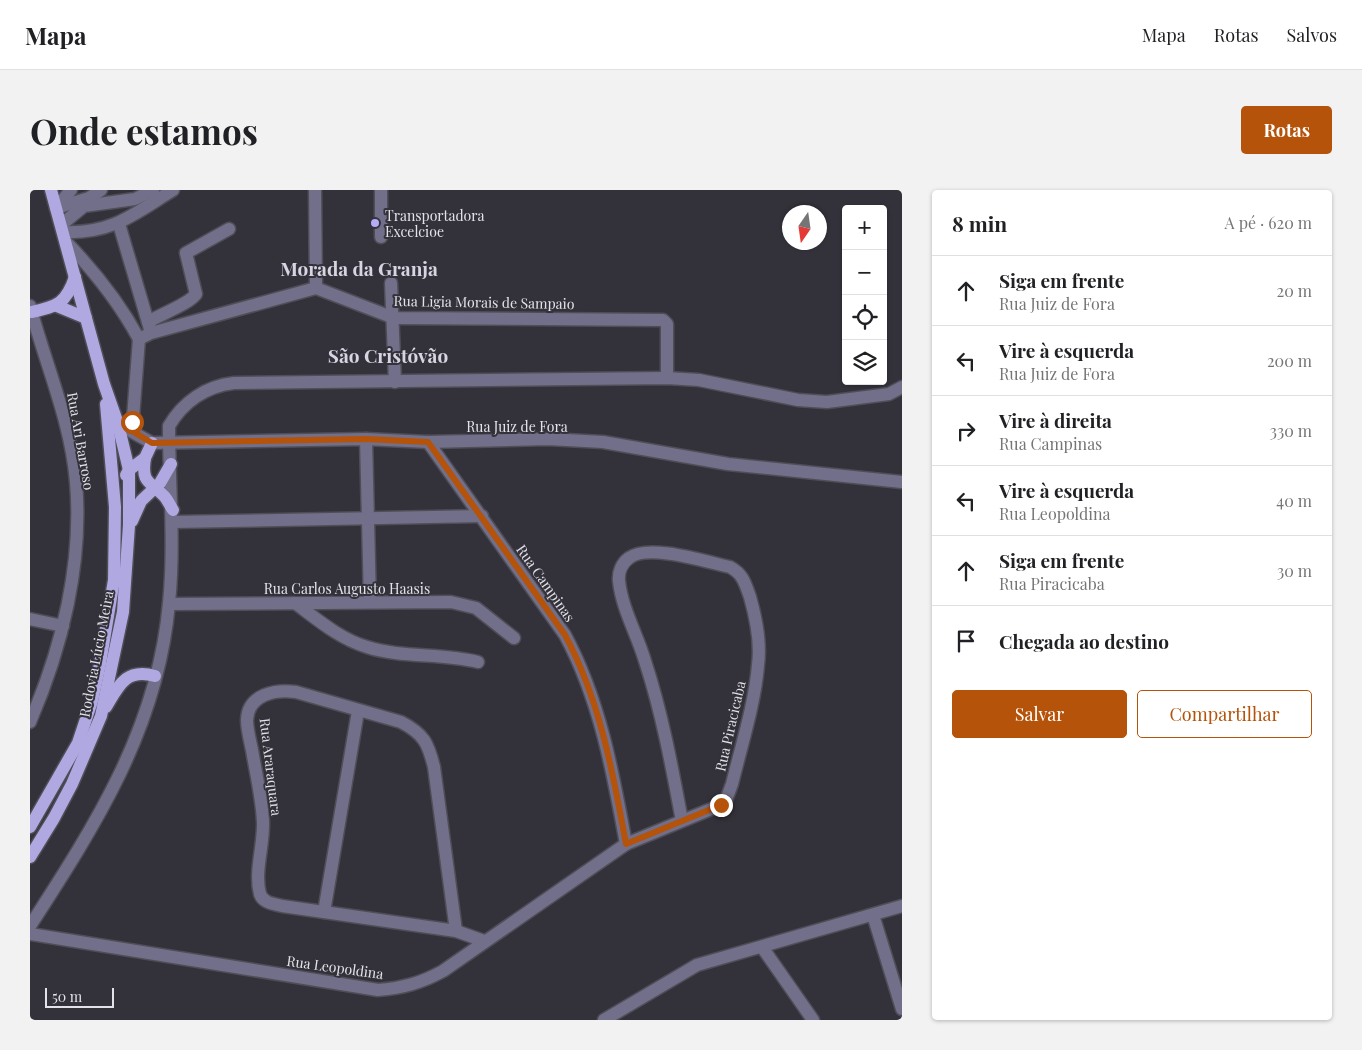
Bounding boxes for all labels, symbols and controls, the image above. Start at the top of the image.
text: Mapa [25,19,86,51]
text: Mapa [1142,23,1186,47]
text: Rotas [1214,23,1259,47]
text: Salvos [1287,23,1337,47]
button: Rotas [1241,106,1332,154]
text: Onde estamos [30,107,258,154]
north arrow [782,205,827,250]
map controls [842,205,887,385]
button: + [842,205,887,250]
place label: Transportadora Excelcioe [385,206,485,241]
text: 8 min [952,209,1007,237]
text: A pé · 620 m [1225,212,1312,233]
marker: Transportadora Excelcioe [369,217,381,229]
button: − [842,250,887,295]
district label: Morada da Granja [280,255,438,281]
text: Siga em frente [999,267,1124,293]
icon: ahead [952,277,980,305]
text: 20 m [1277,280,1312,301]
street label: Rua Ligia Morais de Sampaio [393,291,575,313]
text: Rua Juiz de Fora [999,293,1115,314]
button: locate [842,295,887,340]
text: Vire à esquerda [999,337,1134,363]
button: layers [842,340,887,385]
district label: São Cristóvão [328,342,448,368]
icon: left [952,347,980,375]
text: 200 m [1267,350,1312,371]
text: Rua Juiz de Fora [999,363,1115,384]
street label: Rua Ari Barroso [63,391,99,492]
text: Vire à direita [999,407,1112,433]
route start [121,411,144,434]
street label: Rua Juiz de Fora [466,417,568,436]
icon: right [952,417,980,445]
text: 330 m [1270,420,1312,441]
text: Rua Campinas [999,433,1102,454]
text: Vire à esquerda [999,477,1134,503]
icon: left [952,487,980,515]
text: 40 m [1276,490,1312,511]
text: Rua Leopoldina [999,503,1111,524]
street label: Rua Campinas [512,541,580,625]
text: Siga em frente [999,547,1124,573]
icon: ahead [952,557,980,585]
text: 30 m [1277,560,1312,581]
text: Rua Piracicaba [999,573,1105,594]
street label: Rua Carlos Augusto Haasis [264,579,430,598]
street label: Rodovia Lúcio Meira [74,589,118,719]
icon: arrive [952,627,980,655]
text: Chegada ao destino [999,628,1169,654]
street label: Rua Piracicaba [710,679,750,773]
button: Salvar [952,690,1127,738]
button: Compartilhar [1137,690,1312,738]
street label: Rua Araraquara [256,717,286,817]
route end [710,794,733,817]
street label: Rua Leopoldina [285,951,385,983]
scale bar [45,985,114,1008]
text: 50 m [52,987,82,1006]

